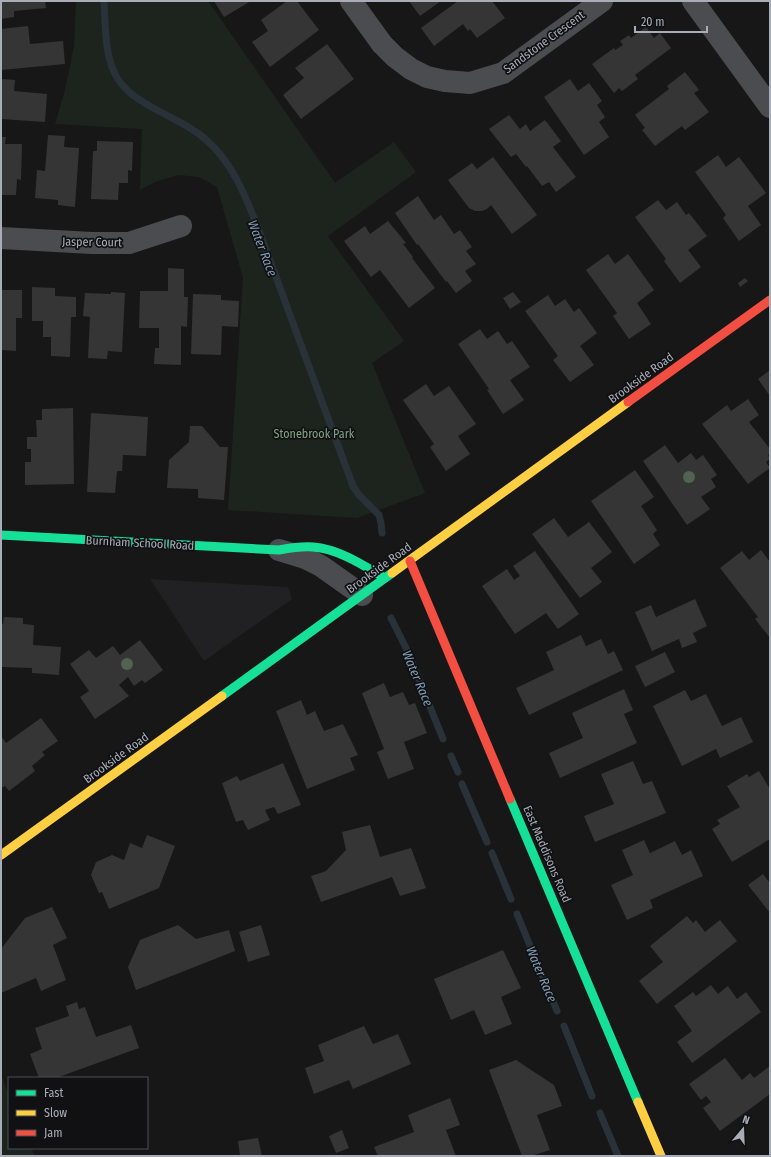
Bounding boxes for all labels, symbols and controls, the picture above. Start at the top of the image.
street label: Sandstone Crescent [501,8,587,76]
scale bar [635,8,707,34]
text: 20 m [641,15,665,29]
water label: Water Race [245,218,280,278]
street label: Jasper Court [62,234,122,250]
street label: Brookside Road [606,350,676,406]
park label: Stonebrook Park [274,427,355,441]
street label: Burnham School Road [85,533,195,553]
street label: Brookside Road [344,540,414,596]
water label: Water Race [399,648,436,708]
street label: Brookside Road [81,730,151,786]
street label: East Maddisons Road [520,803,574,905]
water label: Water Race [523,944,560,1004]
legend [8,1077,148,1149]
text: Fast [44,1086,63,1100]
text: Slow [44,1106,67,1120]
north arrow [723,1109,763,1149]
text: N [741,1113,751,1127]
text: Jam [44,1126,62,1140]

